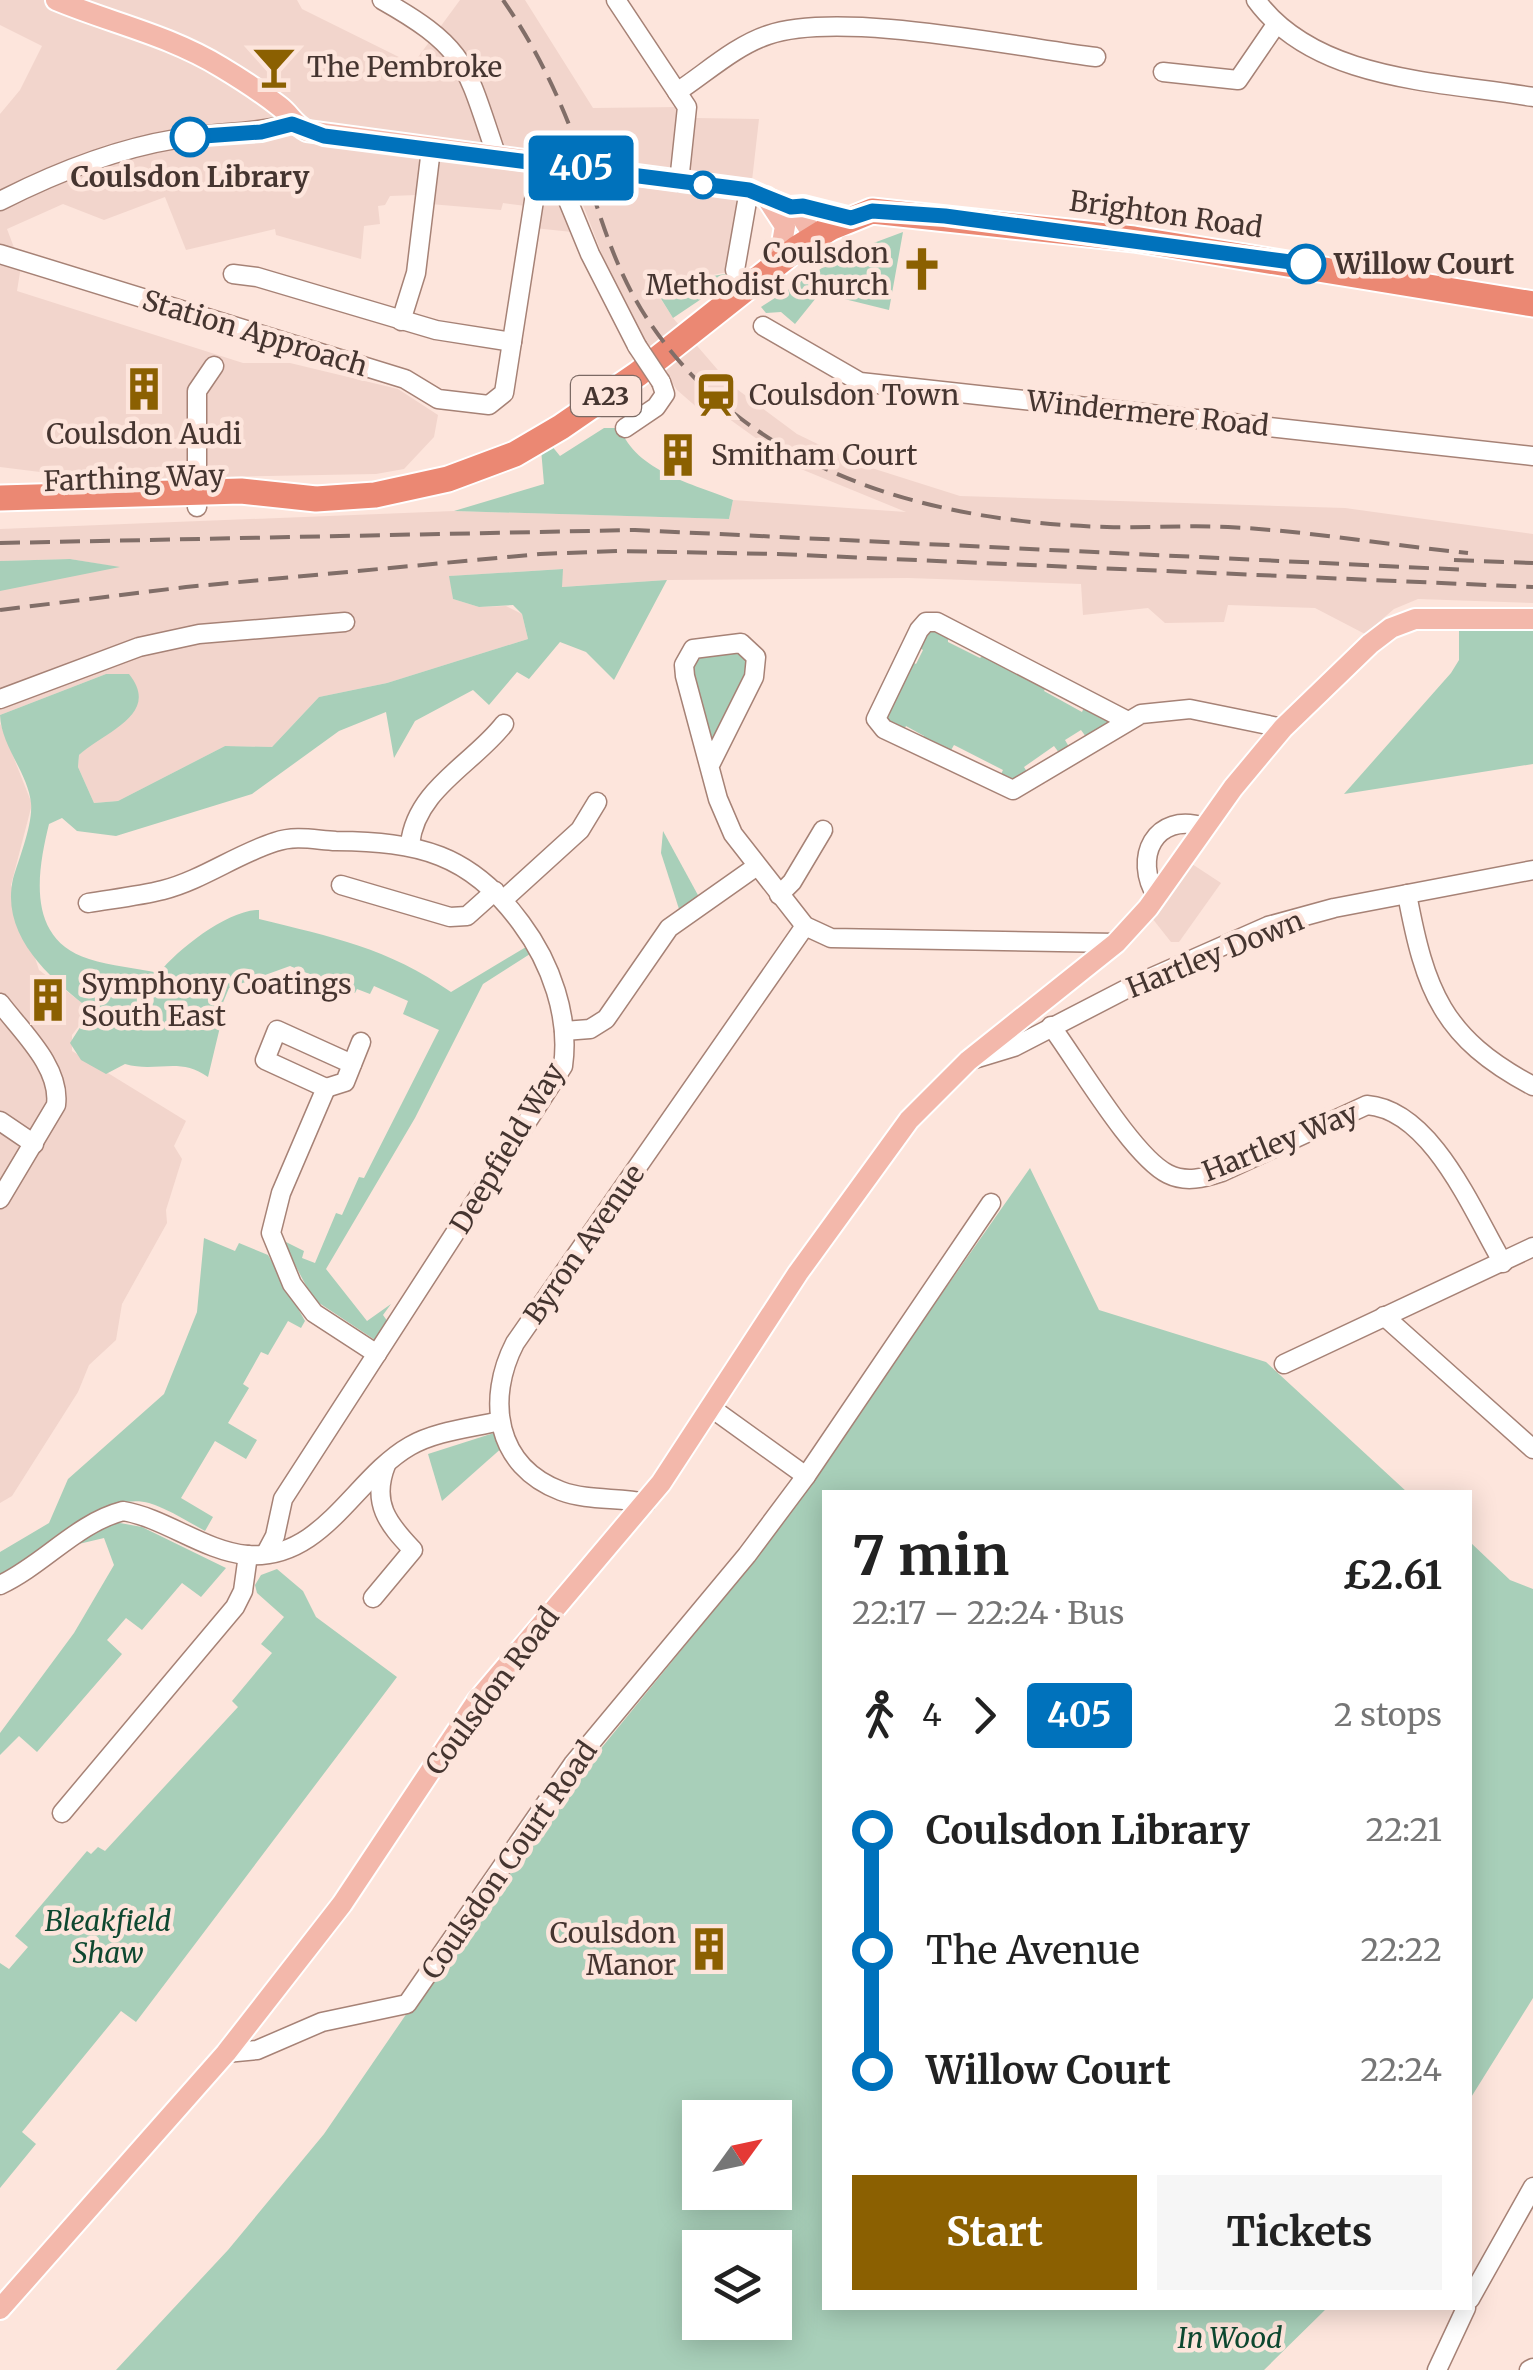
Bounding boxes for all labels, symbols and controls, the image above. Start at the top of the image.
bar icon: The Pembroke [250,43,298,91]
place label: The Pembroke [307,49,502,85]
marker: Coulsdon Library [171,118,209,156]
line badge: 405 [524,136,638,200]
text: 405 [549,146,613,190]
place label: Coulsdon Library [71,159,310,195]
unlabelled marker [690,172,716,198]
street label: Brighton Road [1067,183,1265,245]
place label: Coulsdon Methodist Church [646,235,889,303]
church icon: Coulsdon Methodist Church [898,245,946,293]
marker: Willow Court [1287,245,1325,283]
place label: Willow Court [1333,246,1514,282]
street label: Station Approach [138,282,372,384]
building icon: Coulsdon Audi [120,365,168,413]
station icon: Coulsdon Town [692,371,740,419]
road number: A23 [571,376,641,416]
place label: Coulsdon Town [749,377,959,413]
street label: Windermere Road [1024,382,1271,444]
place label: Coulsdon Audi [46,416,242,452]
building icon: Smitham Court [654,431,702,479]
place label: Smitham Court [711,437,918,473]
street label: Farthing Way [43,457,226,499]
street label: Hartley Down [1121,902,1309,1006]
place label: Symphony Coatings South East [81,966,352,1034]
building icon: Symphony Coatings South East [24,976,72,1024]
street label: Deepfield Way [442,1056,572,1240]
street label: Hartley Way [1197,1094,1364,1190]
street label: Byron Avenue [516,1157,652,1331]
text: 7 min [852,1521,1009,1590]
text: £2.61 [1342,1552,1442,1599]
text: 22:17 – 22:24 · Bus [852,1593,1124,1633]
street label: Coulsdon Road [417,1600,567,1782]
icon: walk [852,1688,907,1743]
icon: forward [957,1688,1012,1743]
text: 405 [1047,1693,1112,1737]
text: 4 [922,1695,942,1735]
text: 2 stops [1334,1695,1442,1735]
street label: Coulsdon Court Road [413,1734,605,1986]
text: Coulsdon Library [926,1807,1250,1854]
text: 22:21 [1366,1810,1442,1850]
park label: Bleakfield Shaw [45,1903,171,1971]
place label: Coulsdon Manor [550,1915,676,1983]
building icon: Coulsdon Manor [685,1925,733,1973]
text: The Avenue [926,1927,1140,1974]
text: 22:22 [1361,1930,1442,1970]
text: Willow Court [926,2047,1171,2094]
text: 22:24 [1360,2050,1442,2090]
north arrow [682,2100,792,2210]
map controls [682,2100,792,2340]
button: Start [852,2175,1137,2290]
button: Tickets [1157,2175,1442,2290]
button: layers [682,2230,792,2340]
park label: In Wood [1178,2320,1282,2356]

